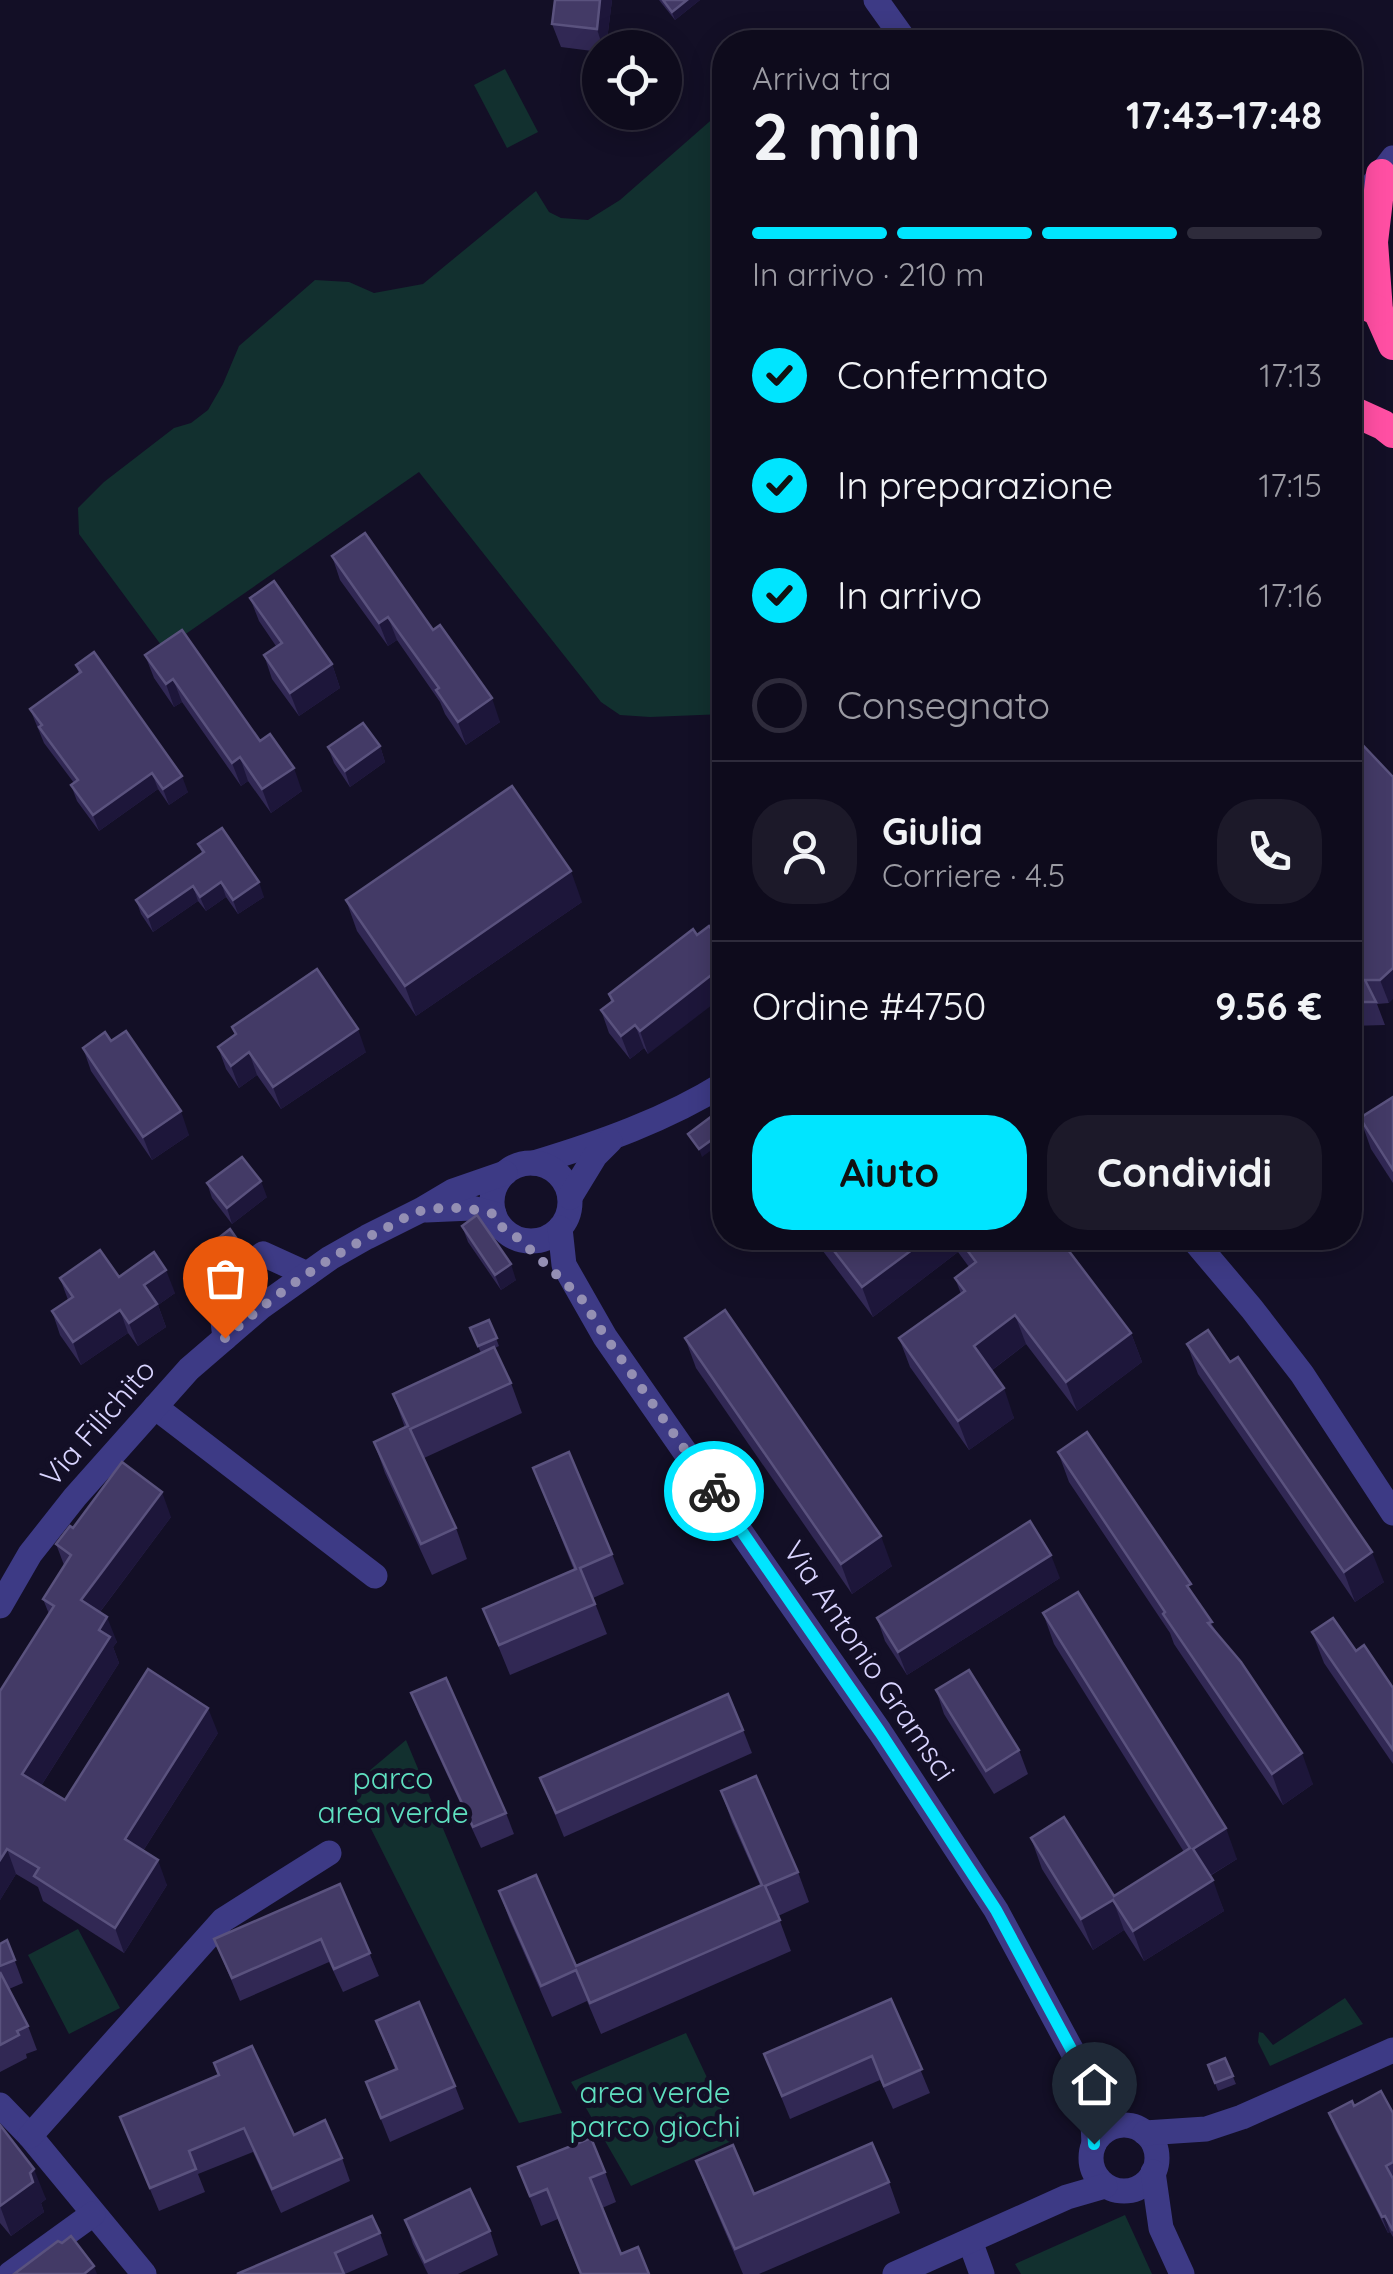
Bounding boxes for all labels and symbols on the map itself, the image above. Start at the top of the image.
pin [183,1236,268,1339]
street label: Via Filichito [32,1351,163,1494]
courier [664,1441,764,1541]
street label: Via Antonio Gramsci [775,1533,964,1788]
park label: parco area verde [317,1759,469,1831]
pin [1052,2042,1137,2145]
park label: area verde parco giochi [569,2073,741,2145]

